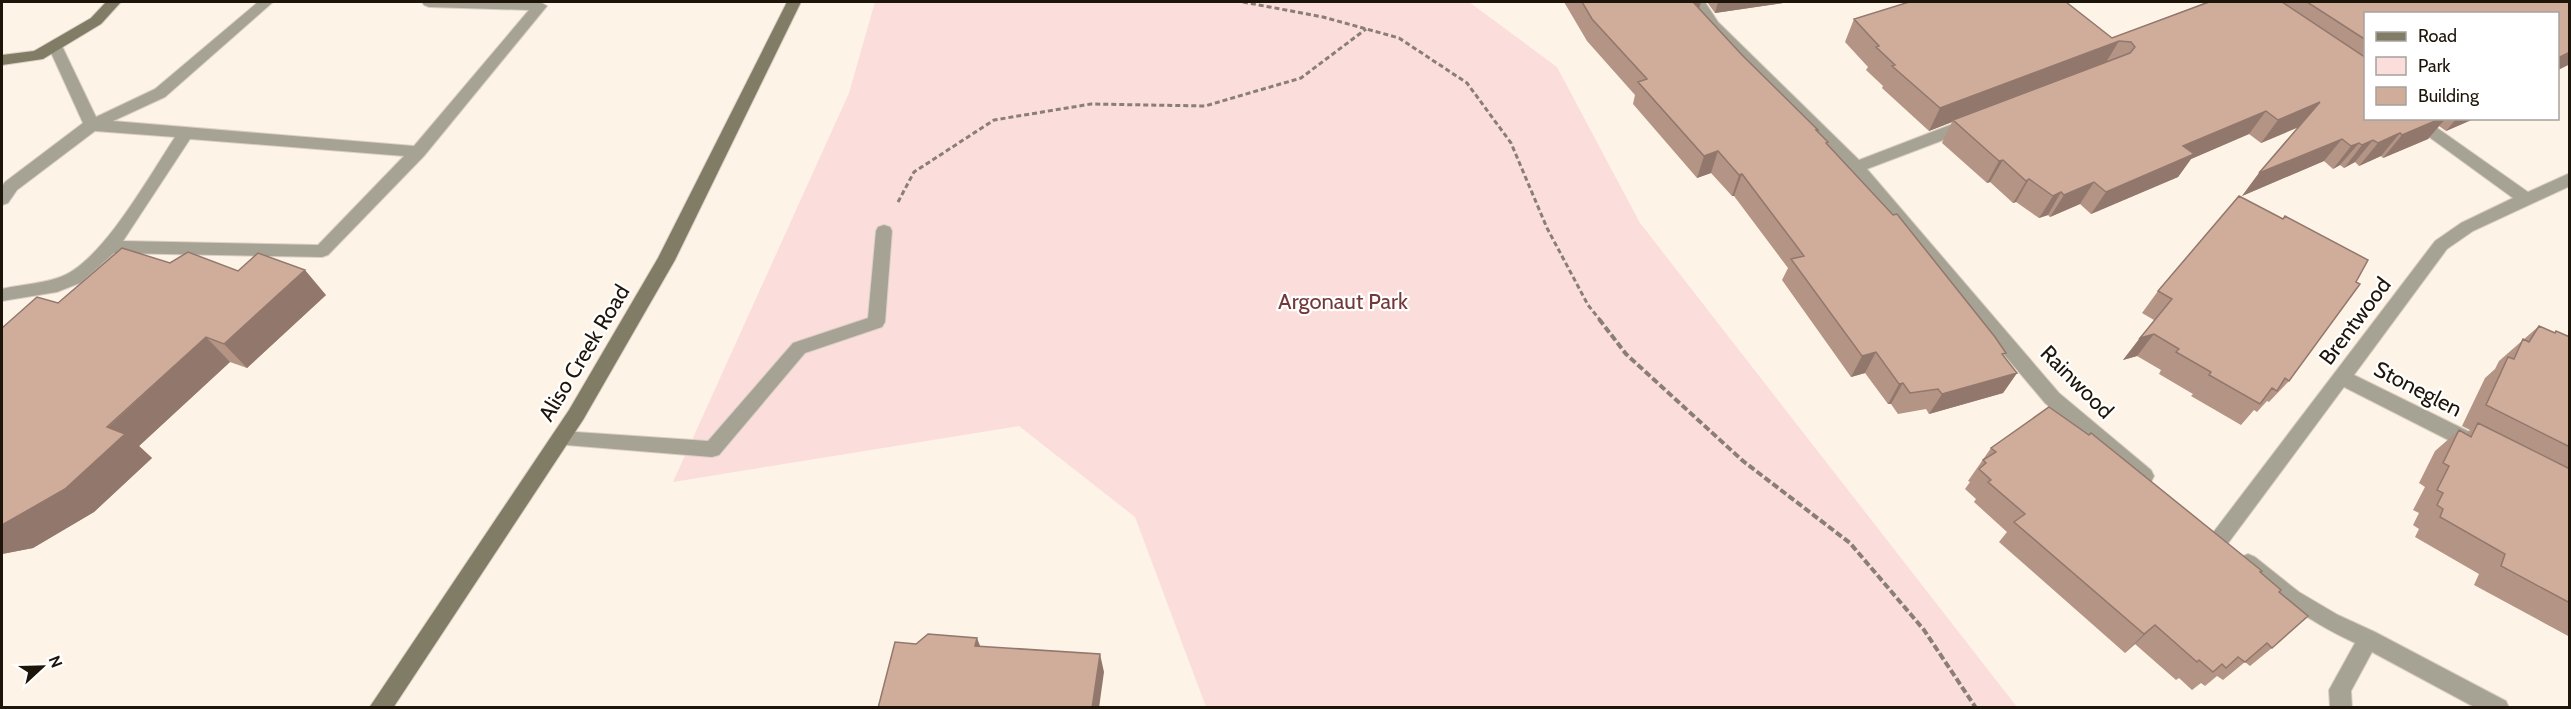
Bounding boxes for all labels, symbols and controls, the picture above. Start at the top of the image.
legend [2364,12,2559,120]
text: Road [2418,25,2457,47]
text: Park [2418,55,2451,77]
text: Building [2418,85,2480,107]
street label: Brentwood [2313,272,2397,370]
street label: Aliso Creek Road [533,280,635,426]
park label: Argonaut Park [1278,288,1408,315]
street label: Rainwood [2035,340,2119,424]
street label: Stoneglen [2369,355,2467,423]
north arrow [12,637,72,697]
text: N [45,653,66,670]

